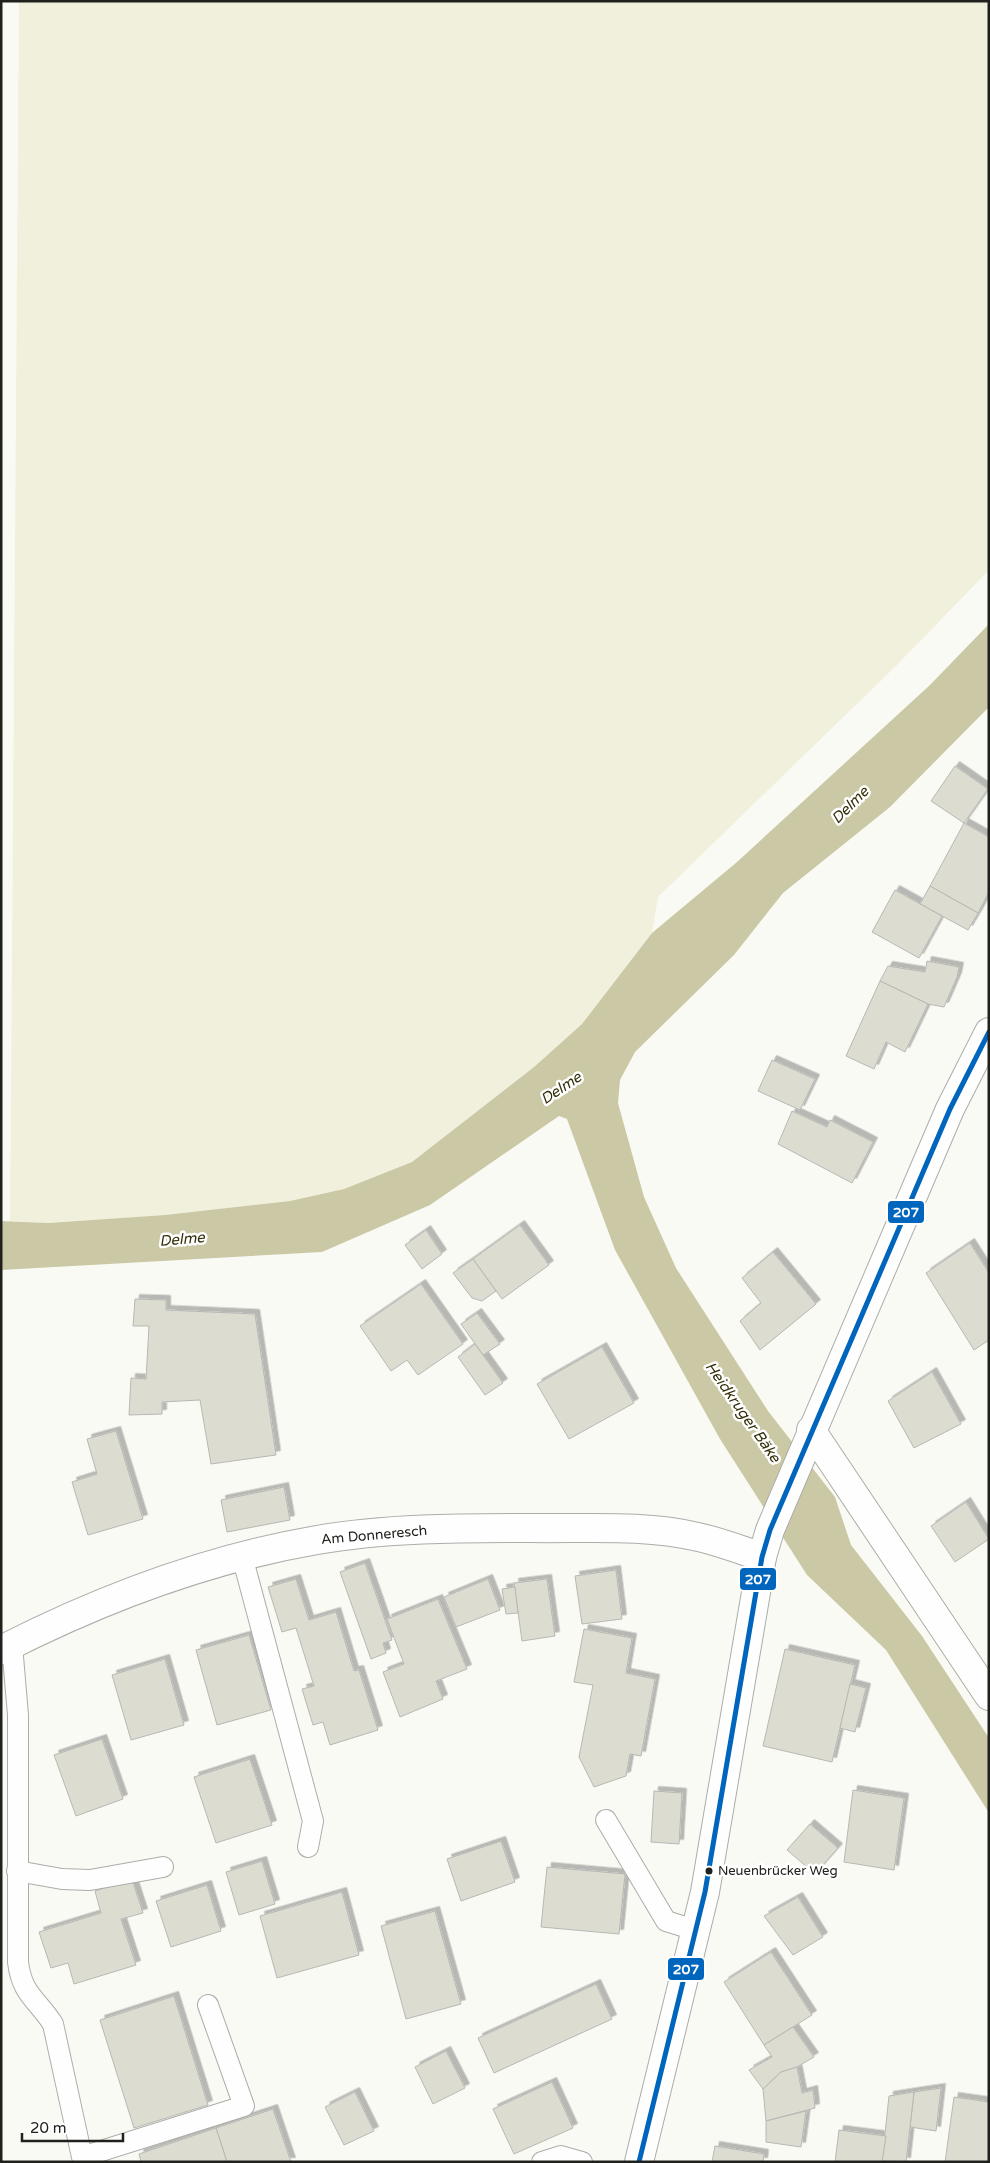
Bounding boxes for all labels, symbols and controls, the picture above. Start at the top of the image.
water label: Delme [828,781,874,827]
water label: Delme [537,1067,586,1108]
line badge: 207 [887,1200,925,1224]
text: 207 [893,1204,919,1221]
water label: Delme [159,1228,207,1250]
water label: Heidkruger Bäke [702,1358,785,1467]
street label: Am Donneresch [320,1522,428,1548]
line badge: 207 [739,1567,777,1591]
text: 207 [745,1571,771,1588]
place label: Neuenbrücker Weg [718,1863,838,1879]
marker: Neuenbrücker Weg [704,1866,714,1876]
line badge: 207 [667,1957,705,1981]
text: 207 [673,1961,699,1978]
scale bar [22,2110,124,2142]
text: 20 m [30,2119,67,2137]

